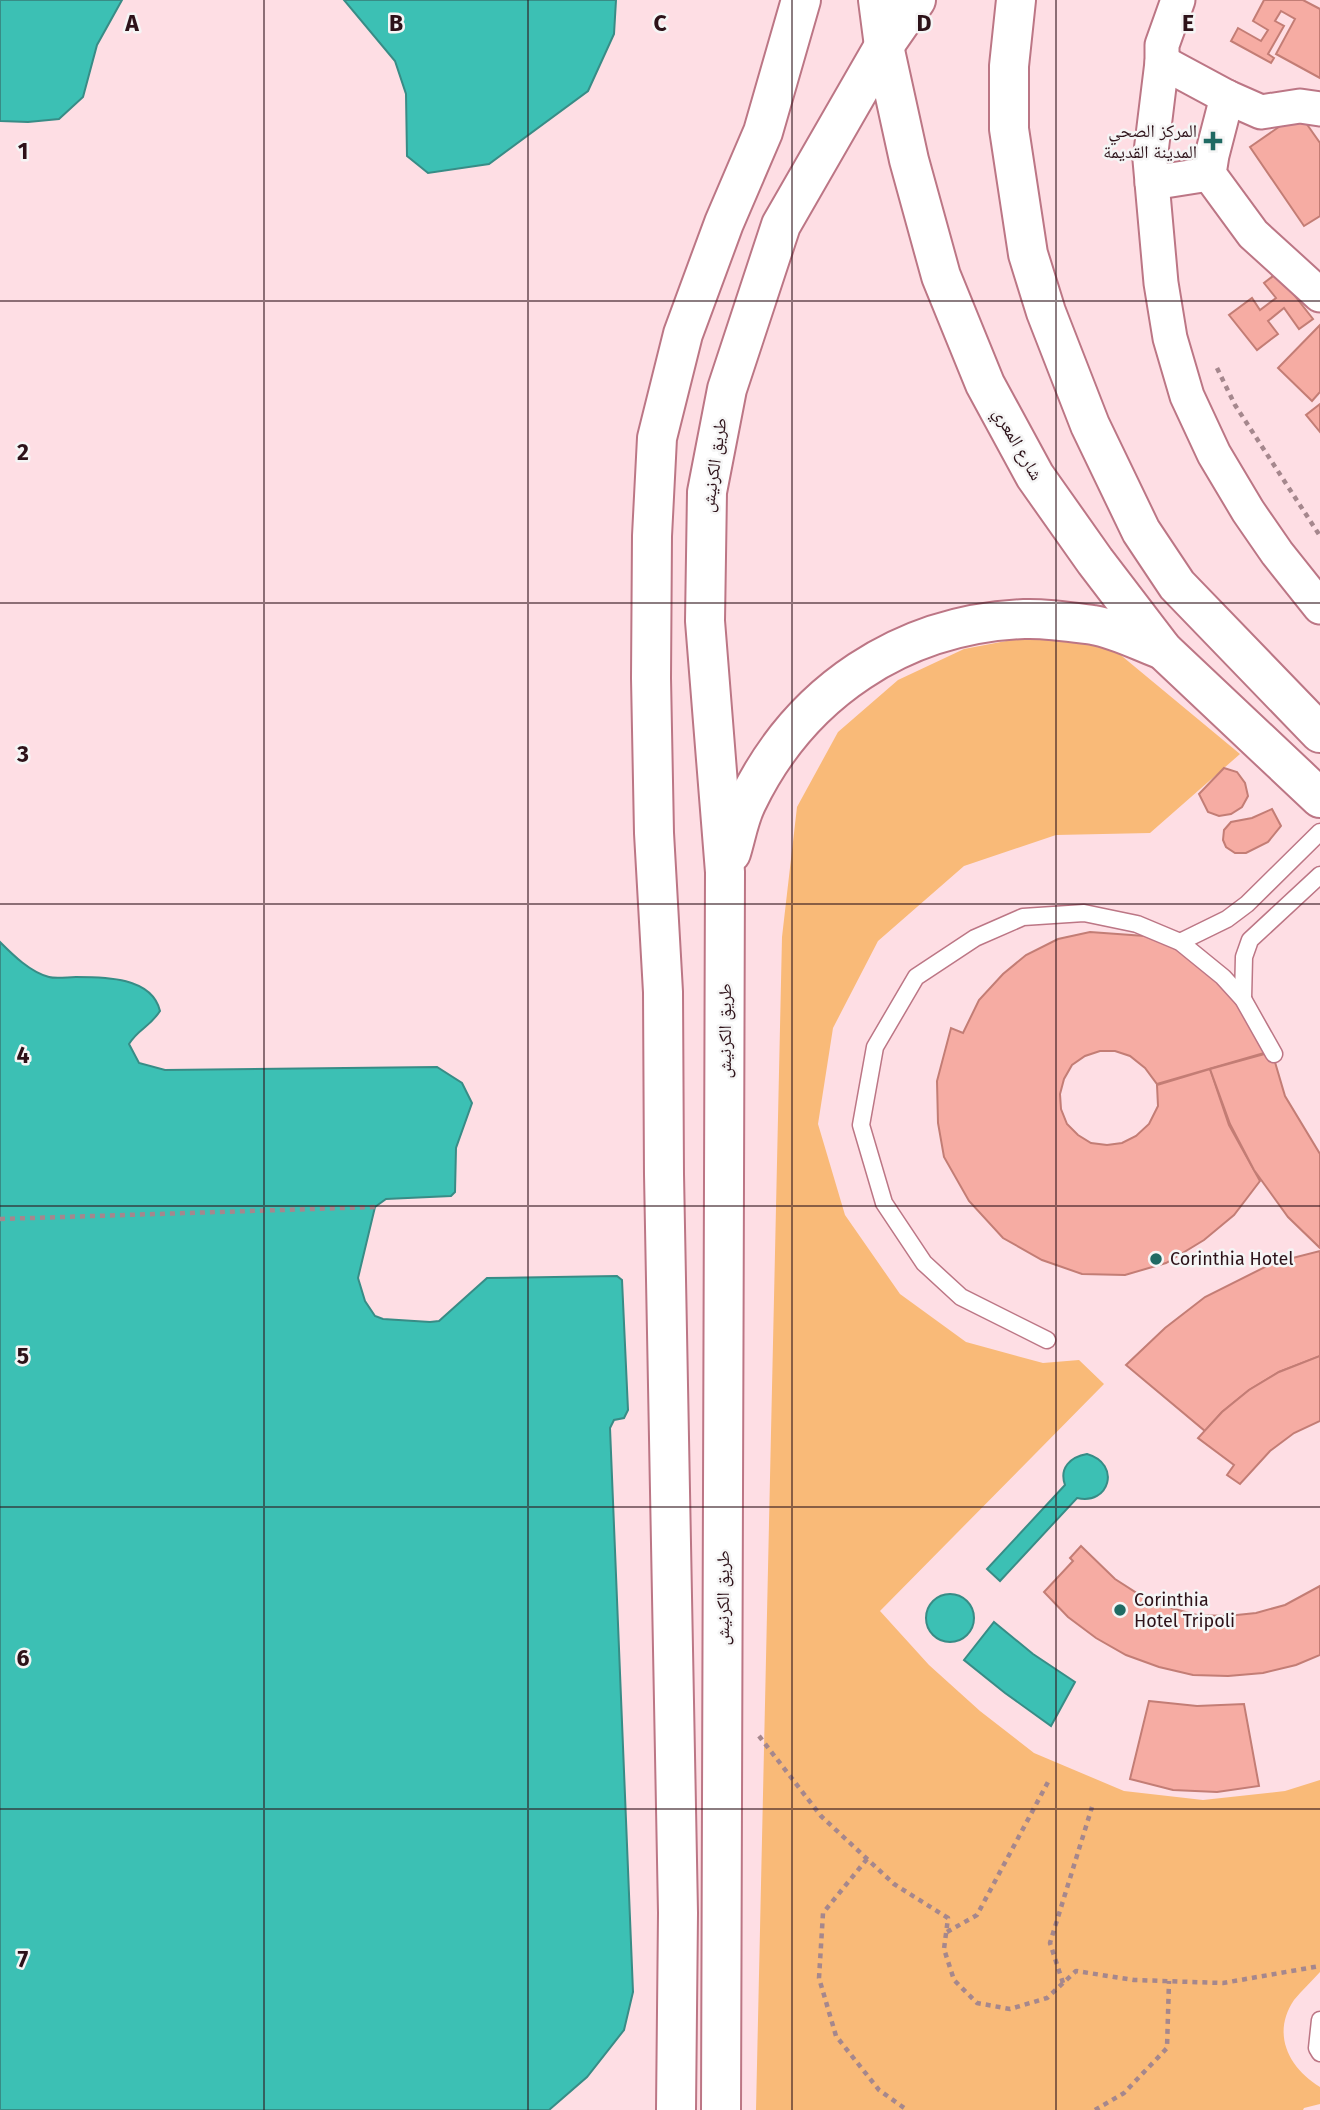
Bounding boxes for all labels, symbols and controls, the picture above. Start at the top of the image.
text: A [124,9,139,37]
text: B [389,9,403,37]
text: C [653,9,667,37]
text: D [917,9,932,37]
text: E [1182,9,1194,37]
place label: المركز الصحي المدينة القديمة [1103,120,1197,163]
marker: المركز الصحي المدينة القديمة [1203,131,1223,151]
text: 1 [18,137,28,165]
street label: شارع المعري [985,404,1048,486]
street label: طريق الكرنيش [696,416,732,514]
text: 2 [17,438,29,466]
text: 3 [16,740,29,768]
street label: طريق الكرنيش [714,983,736,1079]
text: 4 [17,1041,30,1069]
place label: Corinthia Hotel [1170,1248,1294,1270]
marker: Corinthia Hotel [1148,1251,1164,1267]
text: 5 [17,1342,29,1370]
street label: طريق الكرنيش [712,1550,734,1646]
place label: Corinthia Hotel Tripoli [1134,1589,1235,1632]
marker: Corinthia Hotel Tripoli [1112,1602,1128,1618]
text: 6 [17,1644,30,1672]
text: 7 [18,1945,29,1973]

